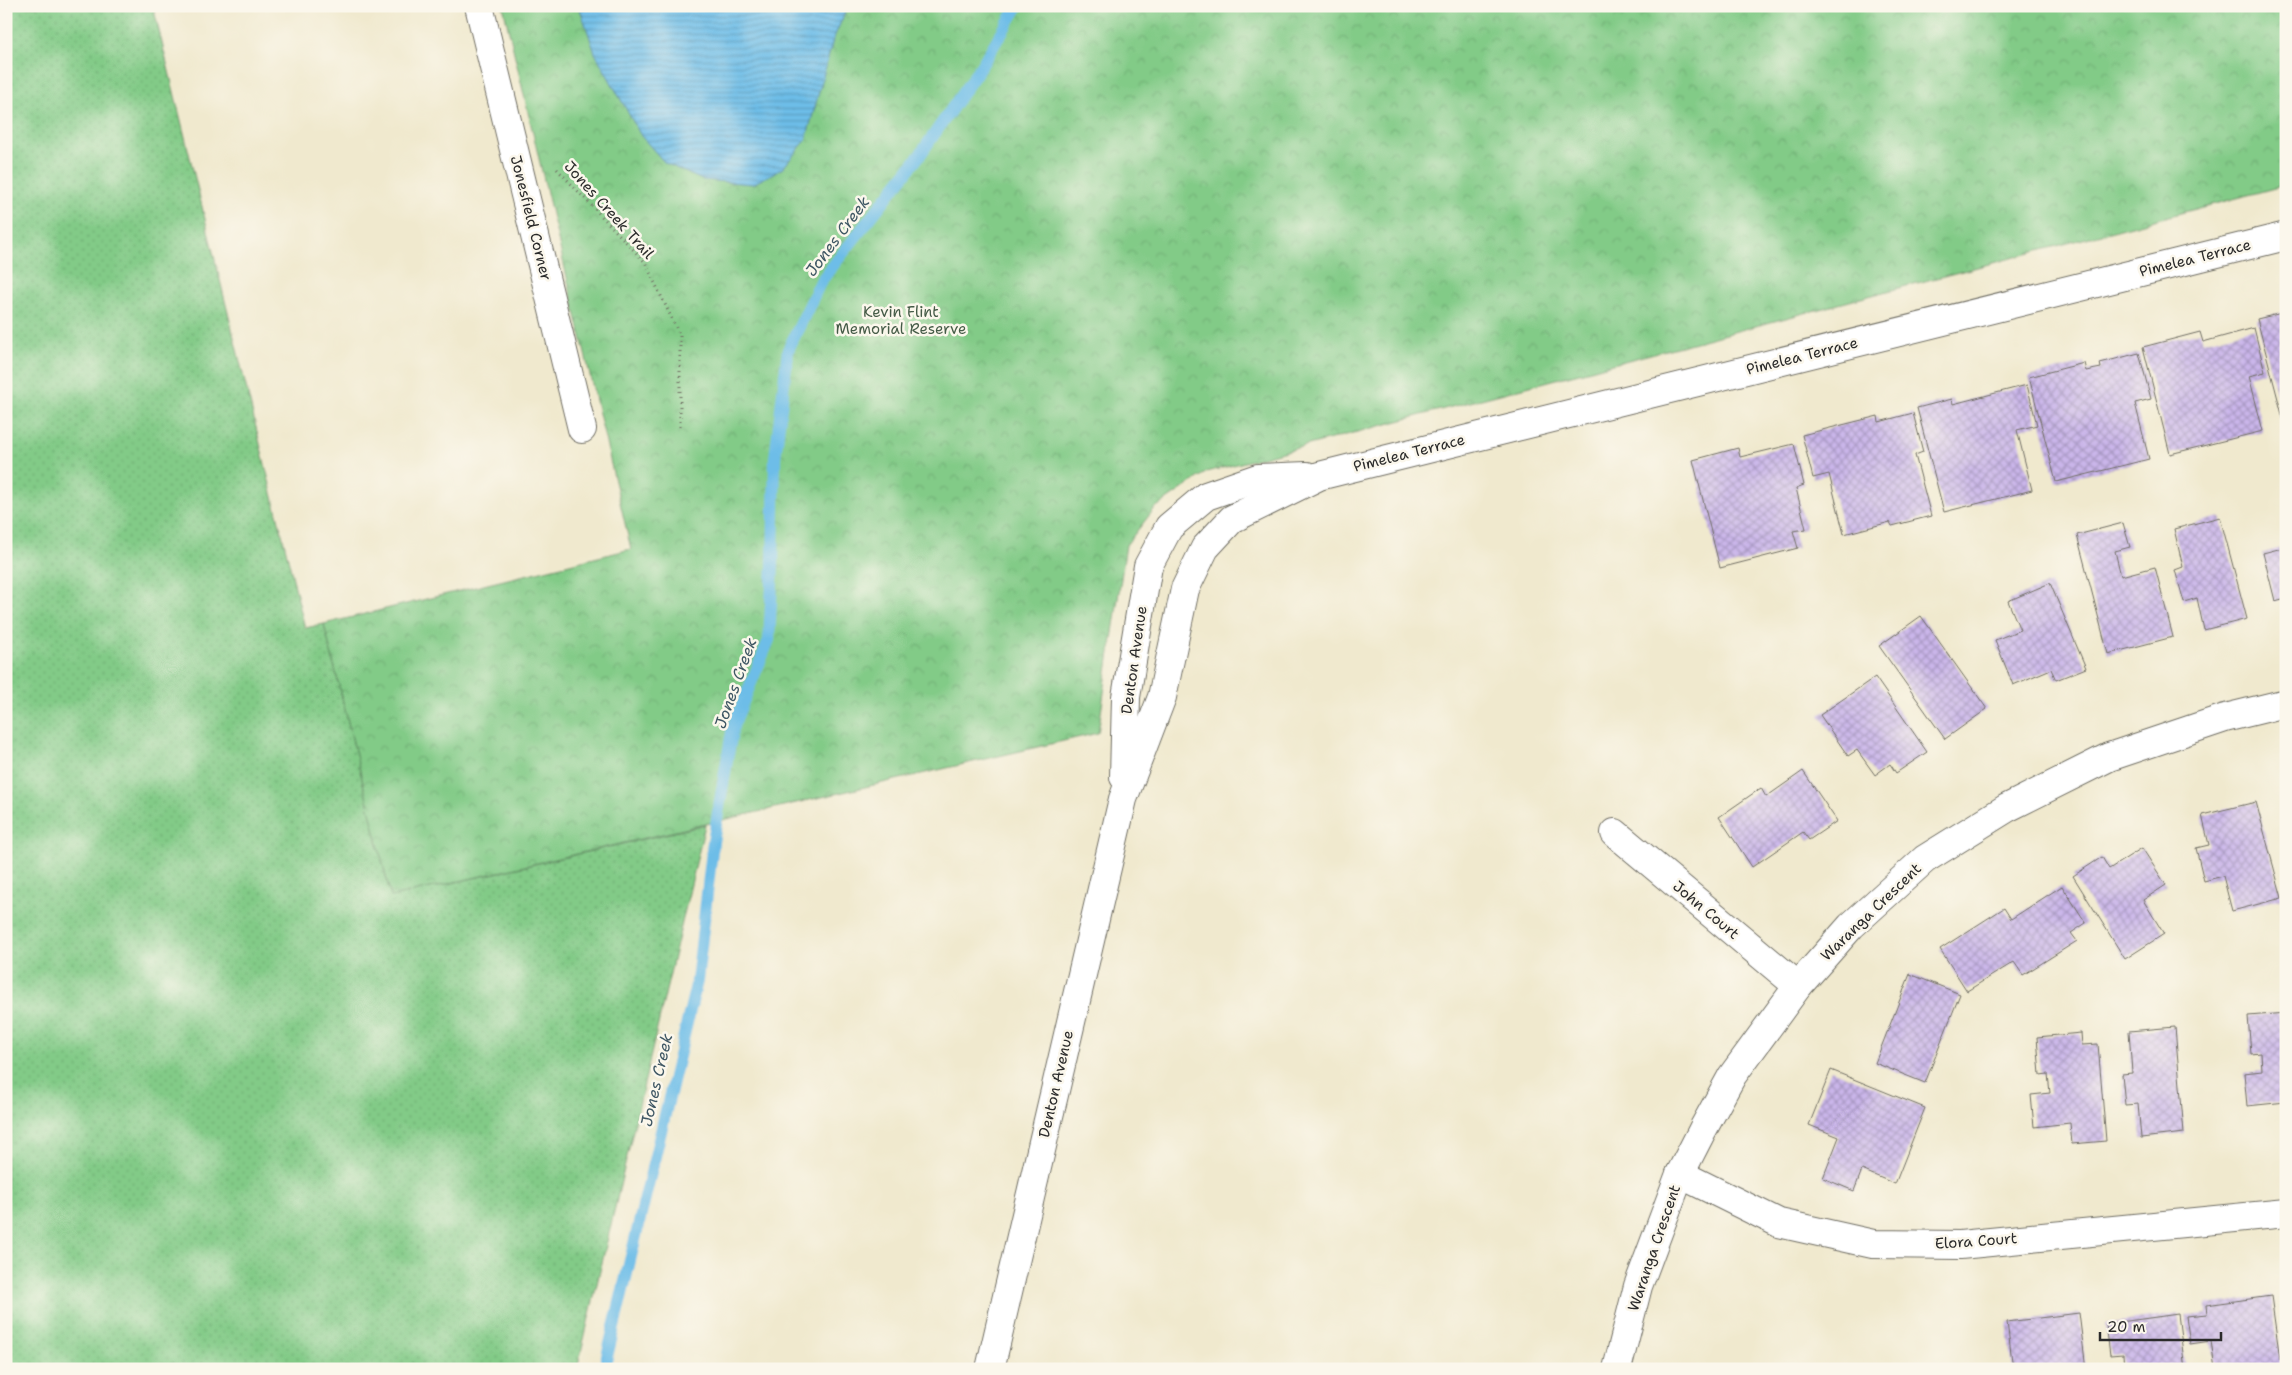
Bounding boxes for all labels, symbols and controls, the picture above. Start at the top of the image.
street label: Jonesfield Corner [506,153,556,283]
street label: Jones Creek Trail [560,157,659,264]
water label: Jones Creek [800,192,874,281]
street label: Pimelea Terrace [2137,234,2253,282]
park label: Kevin Flint Memorial Reserve [836,302,966,339]
street label: Pimelea Terrace [1744,332,1860,380]
street label: Pimelea Terrace [1351,429,1467,477]
street label: Denton Avenue [1116,604,1152,716]
water label: Jones Creek [709,635,762,731]
street label: Waranga Crescent [1816,859,1926,965]
street label: John Court [1669,876,1743,944]
street label: Denton Avenue [1034,1028,1078,1140]
water label: Jones Creek [636,1032,677,1129]
street label: Waranga Crescent [1623,1182,1685,1314]
street label: Elora Court [1934,1228,2018,1254]
scale bar [2100,1310,2221,1342]
text: 20 m [2107,1317,2146,1337]

